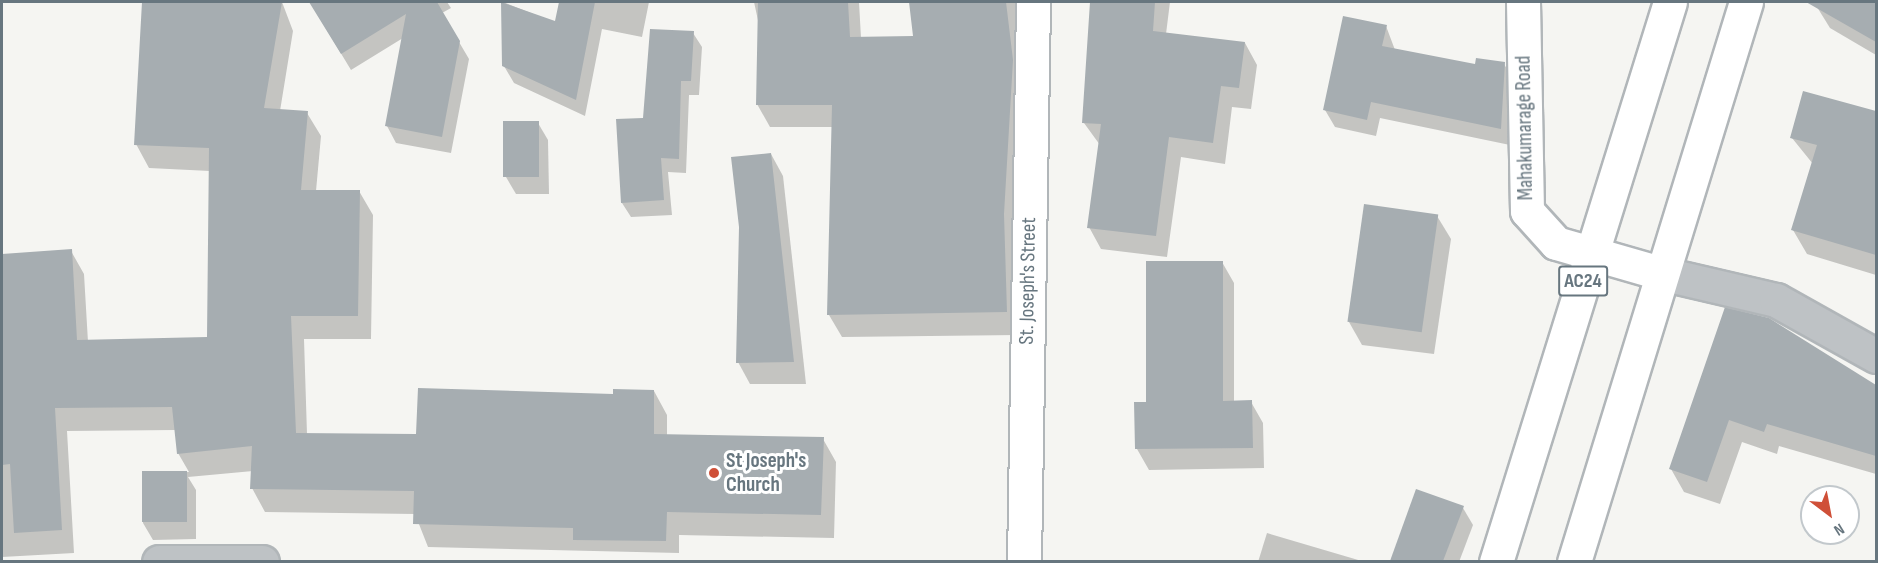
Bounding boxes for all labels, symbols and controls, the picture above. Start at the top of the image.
street label: Mahakumarage Road [1511,55,1539,201]
street label: St. Joseph's Street [1014,217,1042,345]
road number: AC24 [1558,264,1608,298]
place label: St Joseph's Church [726,448,806,498]
marker: St Joseph's Church [707,466,721,480]
north arrow [1800,485,1860,545]
text: N [1830,519,1847,539]

